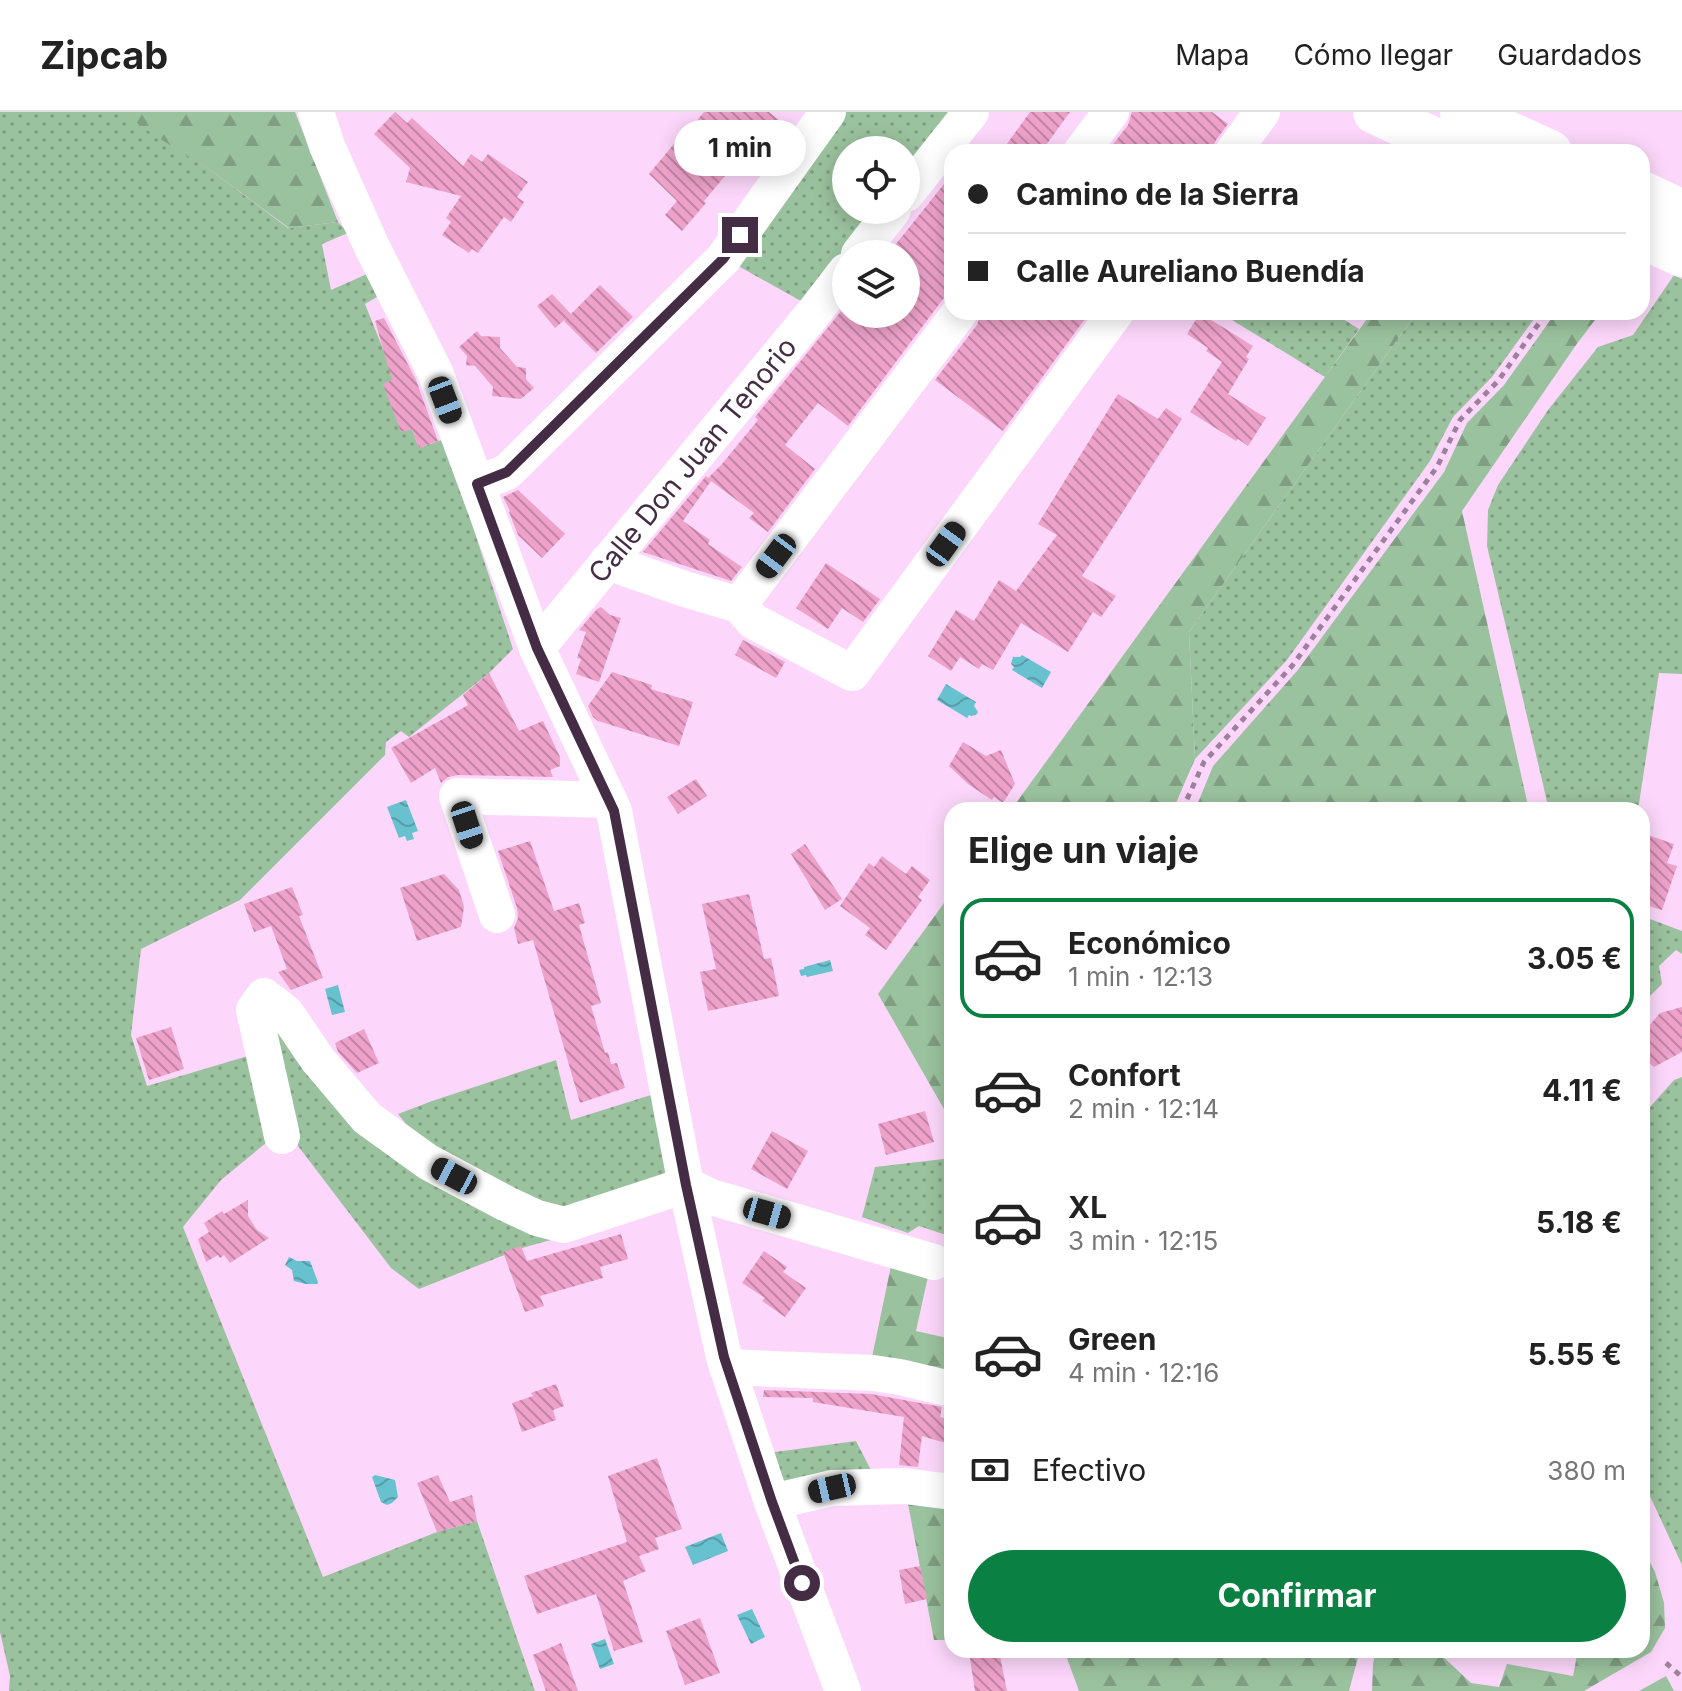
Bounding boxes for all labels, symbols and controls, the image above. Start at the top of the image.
text: Zipcab [40,32,168,78]
text: Mapa [1175,38,1249,72]
text: Cómo llegar [1293,38,1453,72]
text: Guardados [1497,38,1642,72]
callout: 1 min [674,119,806,175]
text: 1 min [708,132,772,163]
map controls [832,136,920,328]
button: locate [832,136,920,224]
text: Camino de la Sierra [1016,176,1299,212]
route end [722,217,758,253]
button: layers [832,240,920,328]
text: Calle Aureliano Buendía [1016,253,1365,289]
street label: Calle Don Juan Tenorio [581,330,804,589]
car [425,373,465,427]
car [922,518,970,570]
car [752,530,800,582]
car [448,798,486,852]
text: Elige un viaje [968,828,1199,872]
icon: car [972,922,1044,994]
text: Económico [1068,925,1231,961]
text: 3.05 € [1527,940,1622,976]
text: 1 min · 12:13 [1068,961,1213,992]
icon: car [972,1054,1044,1126]
text: Confort [1068,1057,1181,1093]
text: 4.11 € [1542,1072,1622,1108]
text: 2 min · 12:14 [1068,1093,1219,1124]
car [427,1154,481,1198]
icon: car [972,1186,1044,1258]
text: XL [1068,1189,1107,1225]
car [741,1195,793,1231]
text: 5.18 € [1536,1204,1622,1240]
text: 3 min · 12:15 [1068,1225,1218,1256]
icon: car [972,1318,1044,1390]
text: Green [1068,1321,1156,1357]
text: 5.55 € [1528,1336,1622,1372]
text: 4 min · 12:16 [1068,1357,1219,1388]
icon: cash [968,1448,1012,1492]
text: Efectivo [1032,1452,1146,1488]
text: 380 m [1547,1455,1626,1486]
car [806,1471,858,1505]
button: Confirmar [968,1550,1626,1642]
route start [784,1565,820,1601]

